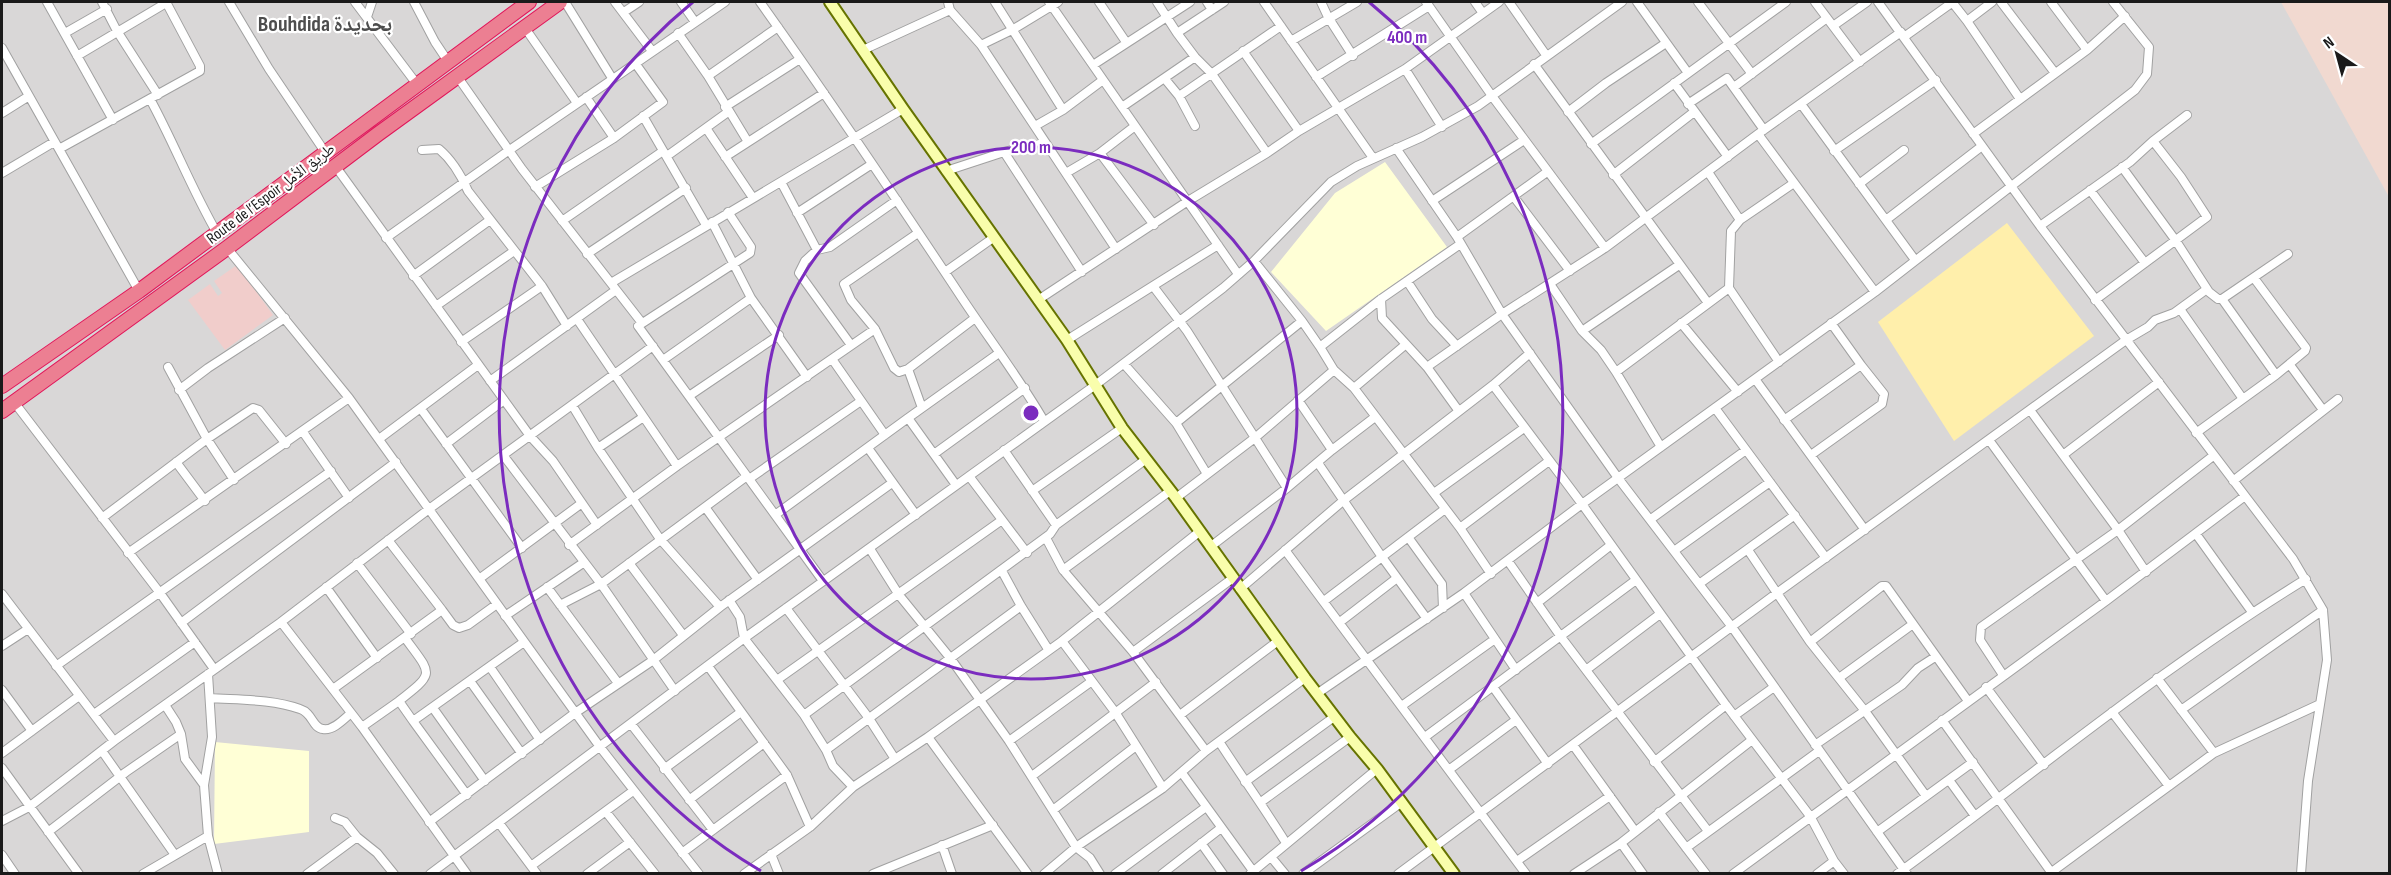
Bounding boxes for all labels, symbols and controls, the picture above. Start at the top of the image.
district label: Bouhdida بحديدة [258,11,392,38]
north arrow [2307,24,2367,84]
text: 400 m [1387,27,1427,48]
text: N [2320,33,2338,53]
text: 200 m [1011,137,1051,158]
street label: Route de l’Espoir طريق الأمل [203,140,339,248]
centre of rings [1021,403,1041,423]

